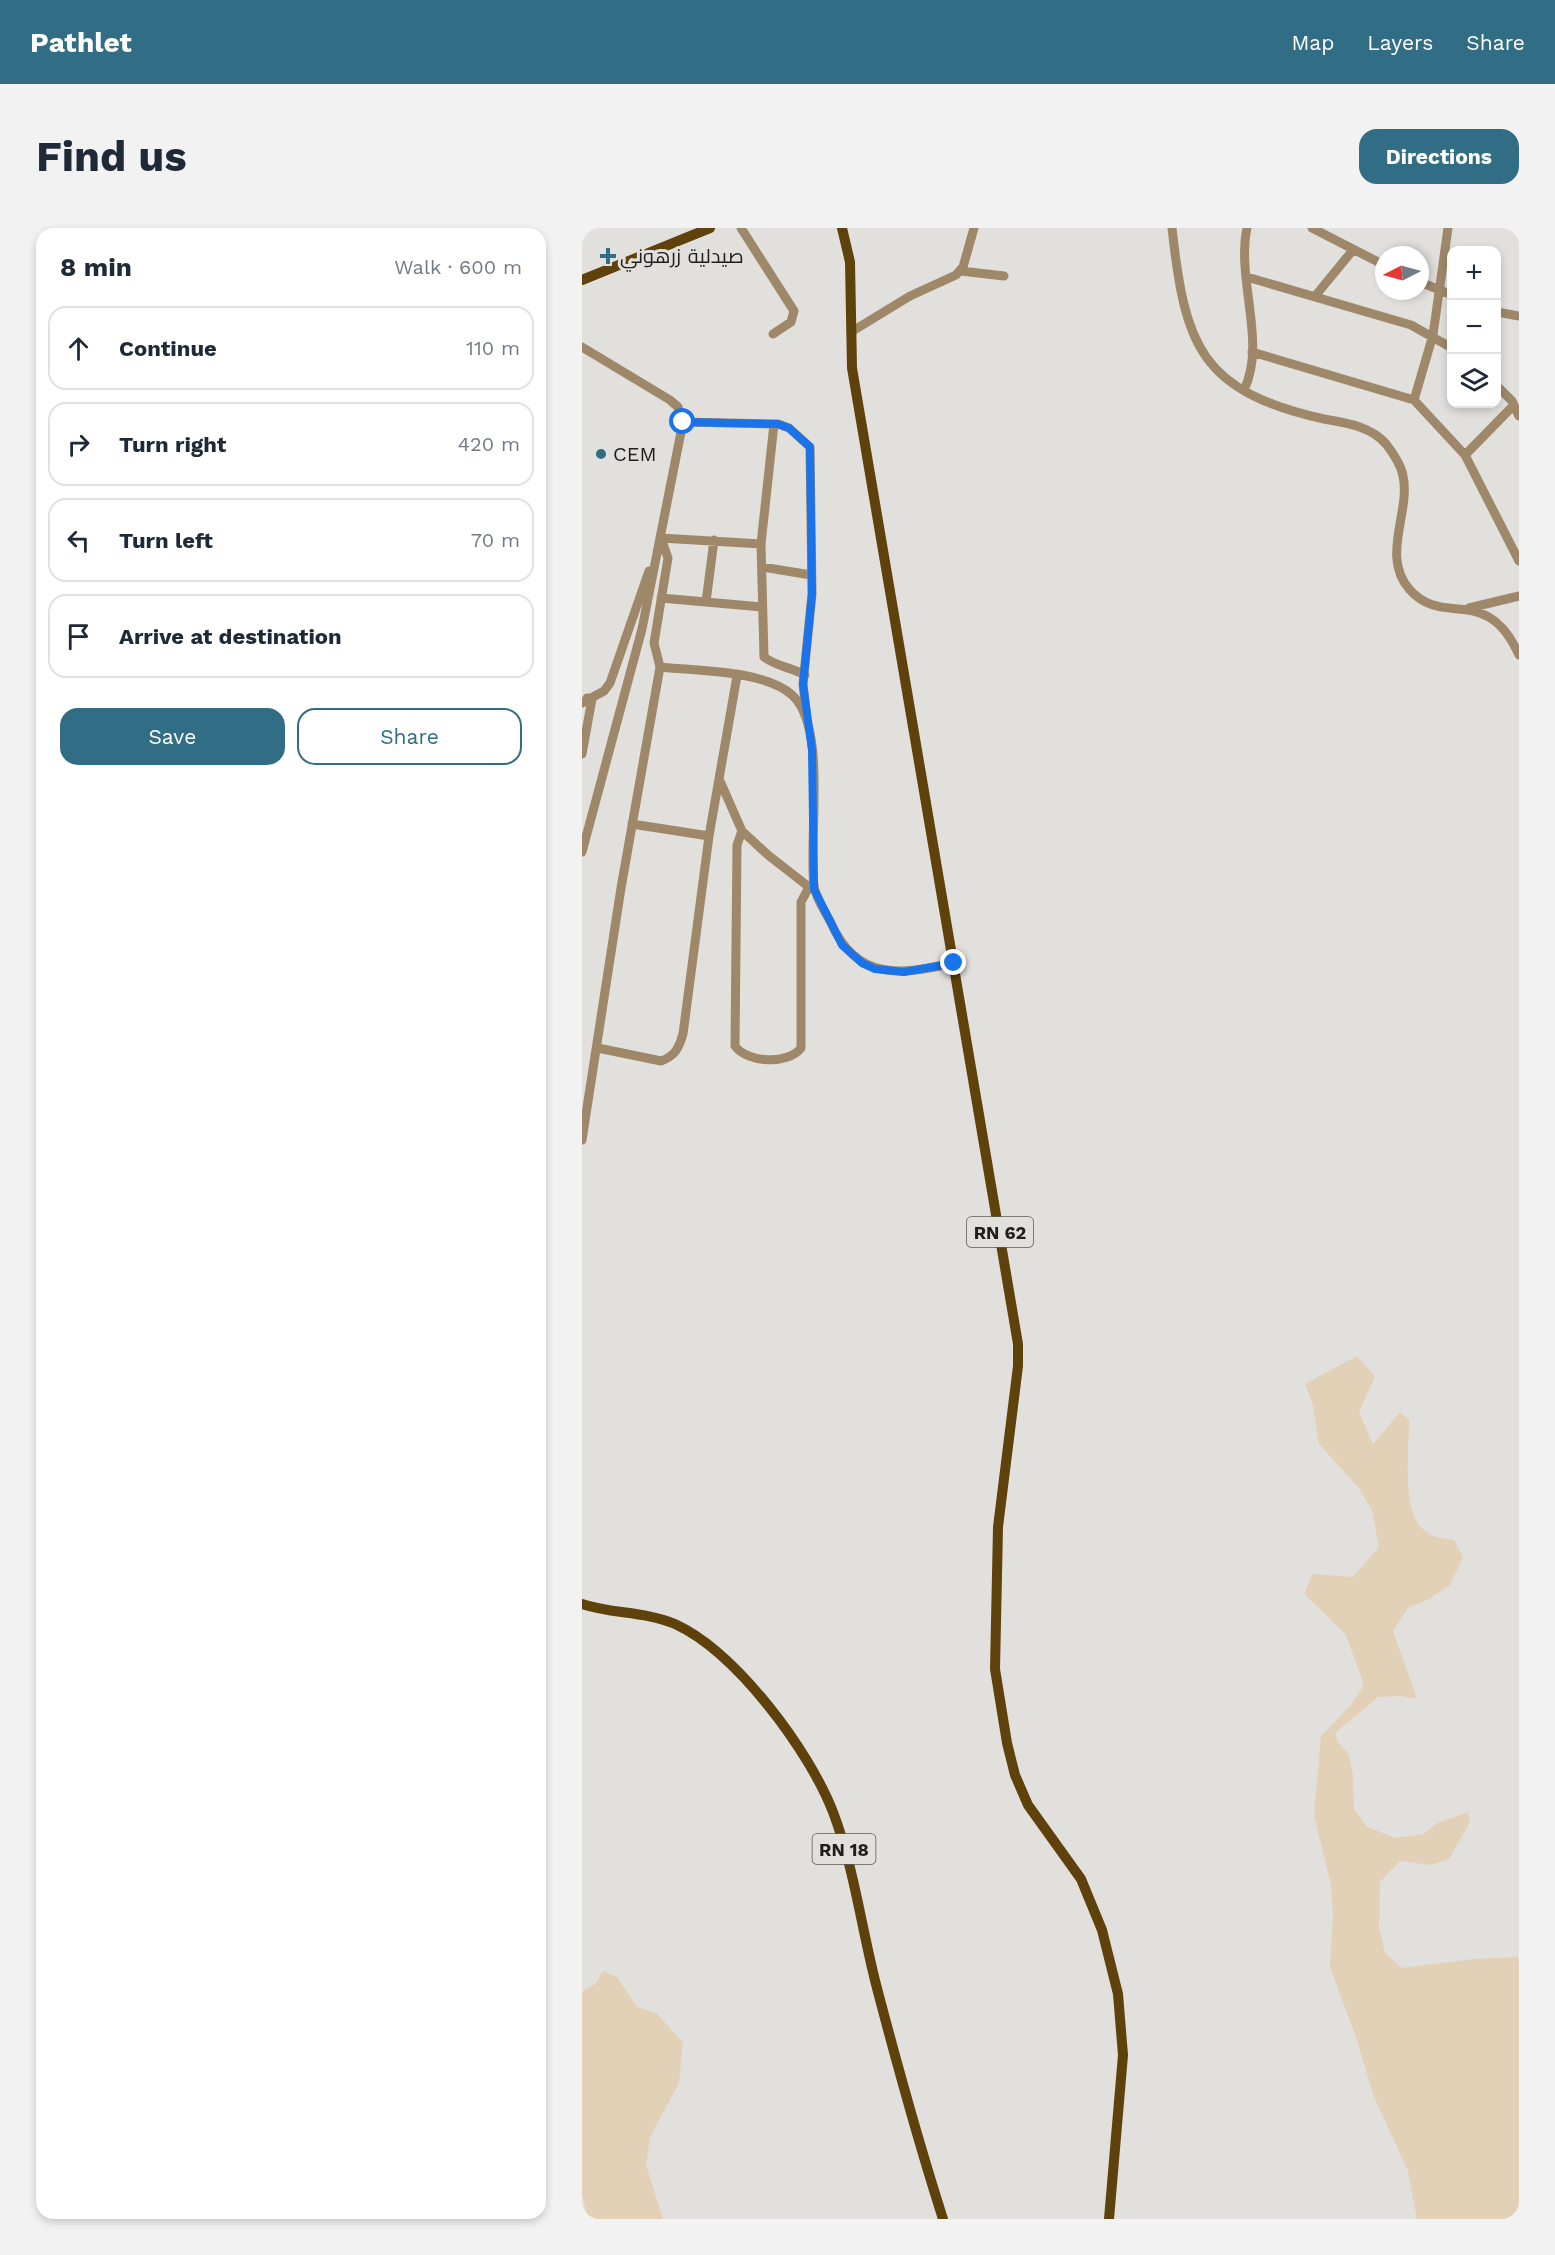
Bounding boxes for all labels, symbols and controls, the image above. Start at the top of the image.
text: Pathlet [30,26,132,59]
text: Map [1291,30,1334,55]
text: Layers [1367,30,1433,55]
text: Share [1466,30,1525,55]
button: Directions [1359,129,1519,184]
text: Find us [36,132,187,181]
place label: صيدلية زرهوني [620,244,744,272]
north arrow [1375,246,1429,300]
map controls [1447,246,1501,408]
button: + [1447,246,1501,300]
marker: صيدلية زرهوني [601,249,615,263]
text: 8 min [60,252,132,282]
text: Walk · 600 m [394,255,522,279]
button: − [1447,300,1501,354]
icon: ahead [62,332,95,365]
text: Continue [119,336,217,361]
text: 110 m [466,336,520,360]
button: layers [1447,354,1501,408]
route start [669,408,695,434]
icon: right [62,428,95,461]
text: Turn right [119,432,226,457]
text: 420 m [458,432,520,456]
place label: CEM [613,442,657,466]
marker: CEM [594,447,608,461]
icon: left [62,524,95,557]
text: Turn left [119,528,213,553]
text: 70 m [471,528,520,552]
icon: arrive [62,620,95,653]
text: Arrive at destination [119,624,342,649]
button: Save [60,708,285,765]
button: Share [297,708,522,765]
route end [940,949,966,975]
road number: RN 62 [967,1217,1033,1247]
road number: RN 18 [812,1834,876,1864]

